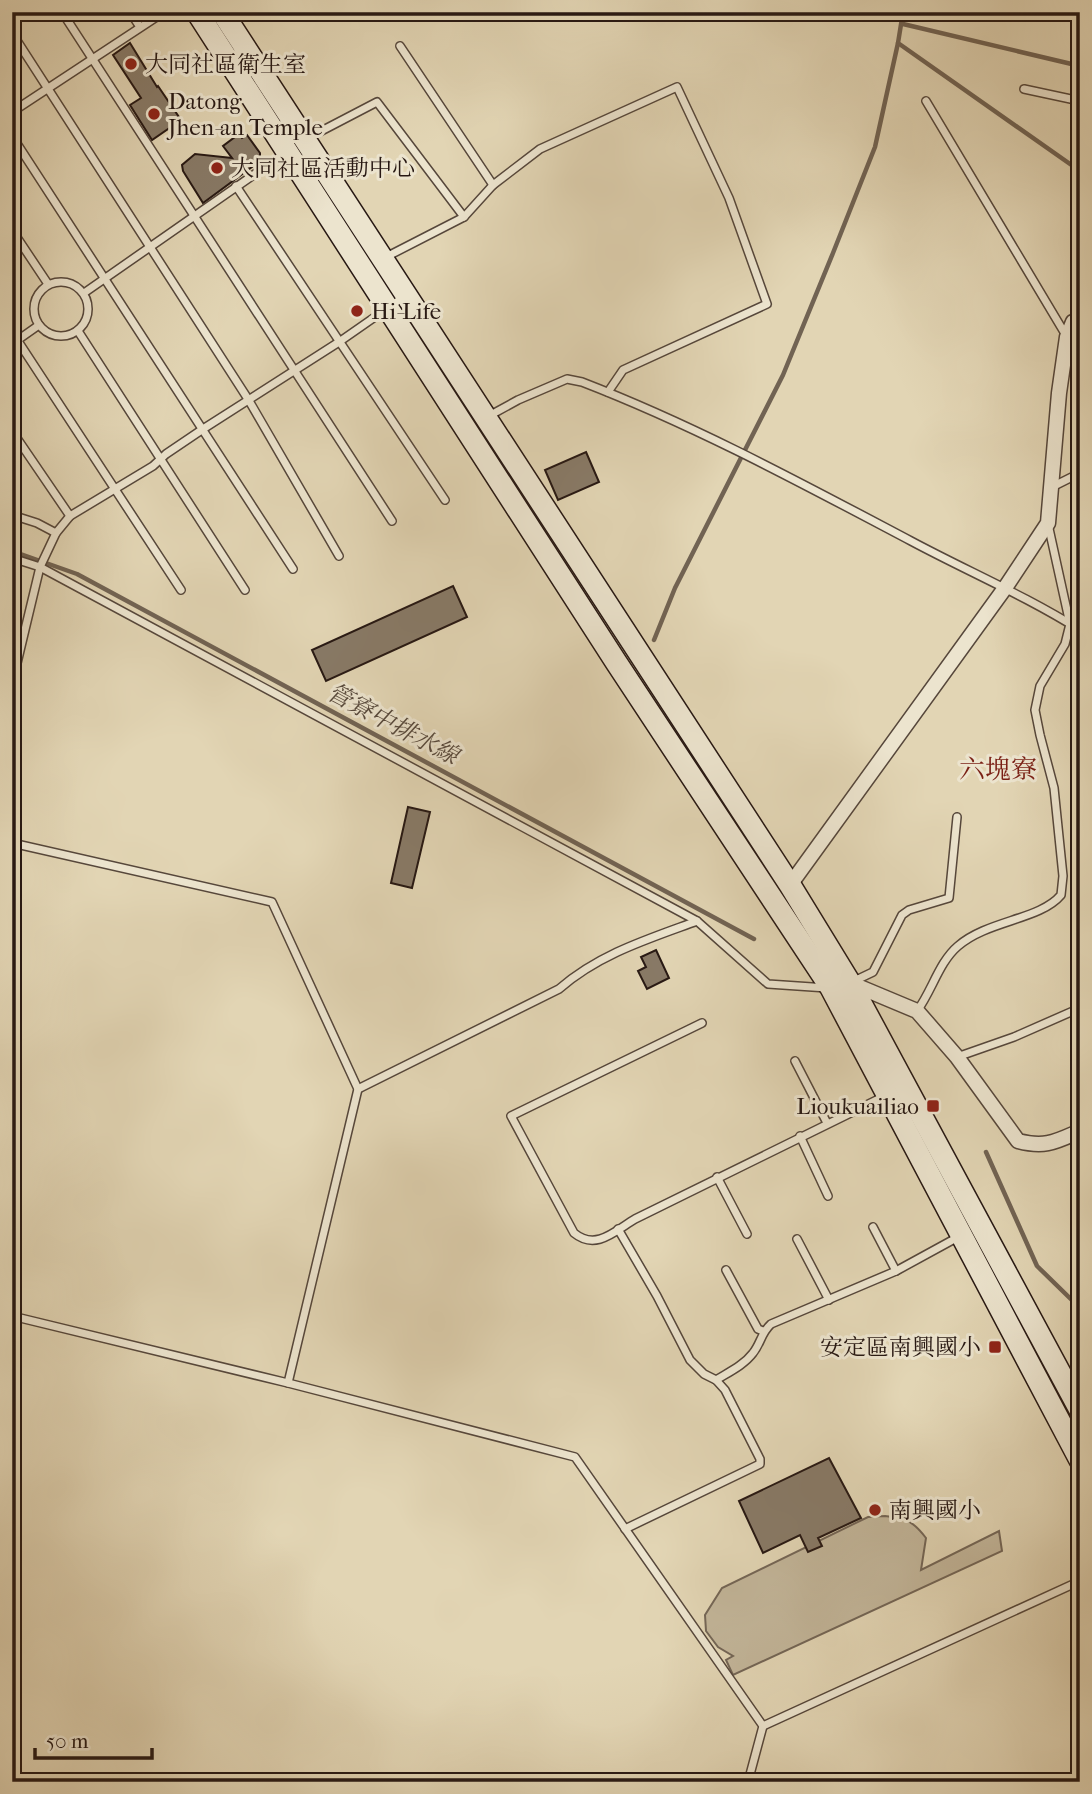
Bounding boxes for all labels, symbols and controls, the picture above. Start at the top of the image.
place label: 大同社區衛生室 [145,51,306,78]
marker: 大同社區衛生室 [123,56,139,72]
place label: Datong Jhen-an Temple [166,88,323,141]
marker: Datong Jhen-an Temple [146,106,162,122]
place label: 大同社區活動中心 [231,155,415,182]
marker: 大同社區活動中心 [209,160,225,176]
place label: Hi-Life [371,298,441,325]
marker: Hi-Life [349,303,365,319]
water label: 管寮中排水線 [323,678,466,772]
district label: 六塊寮 [959,754,1037,785]
place label: Lioukuailiao [796,1093,919,1120]
marker: Lioukuailiao [925,1098,941,1114]
place label: 安定區南興國小 [820,1334,981,1361]
marker: 安定區南興國小 [987,1339,1003,1355]
place label: 南興國小 [889,1497,981,1524]
marker: 南興國小 [867,1502,883,1518]
scale bar [35,1717,152,1761]
text: 50 m [46,1729,89,1753]

